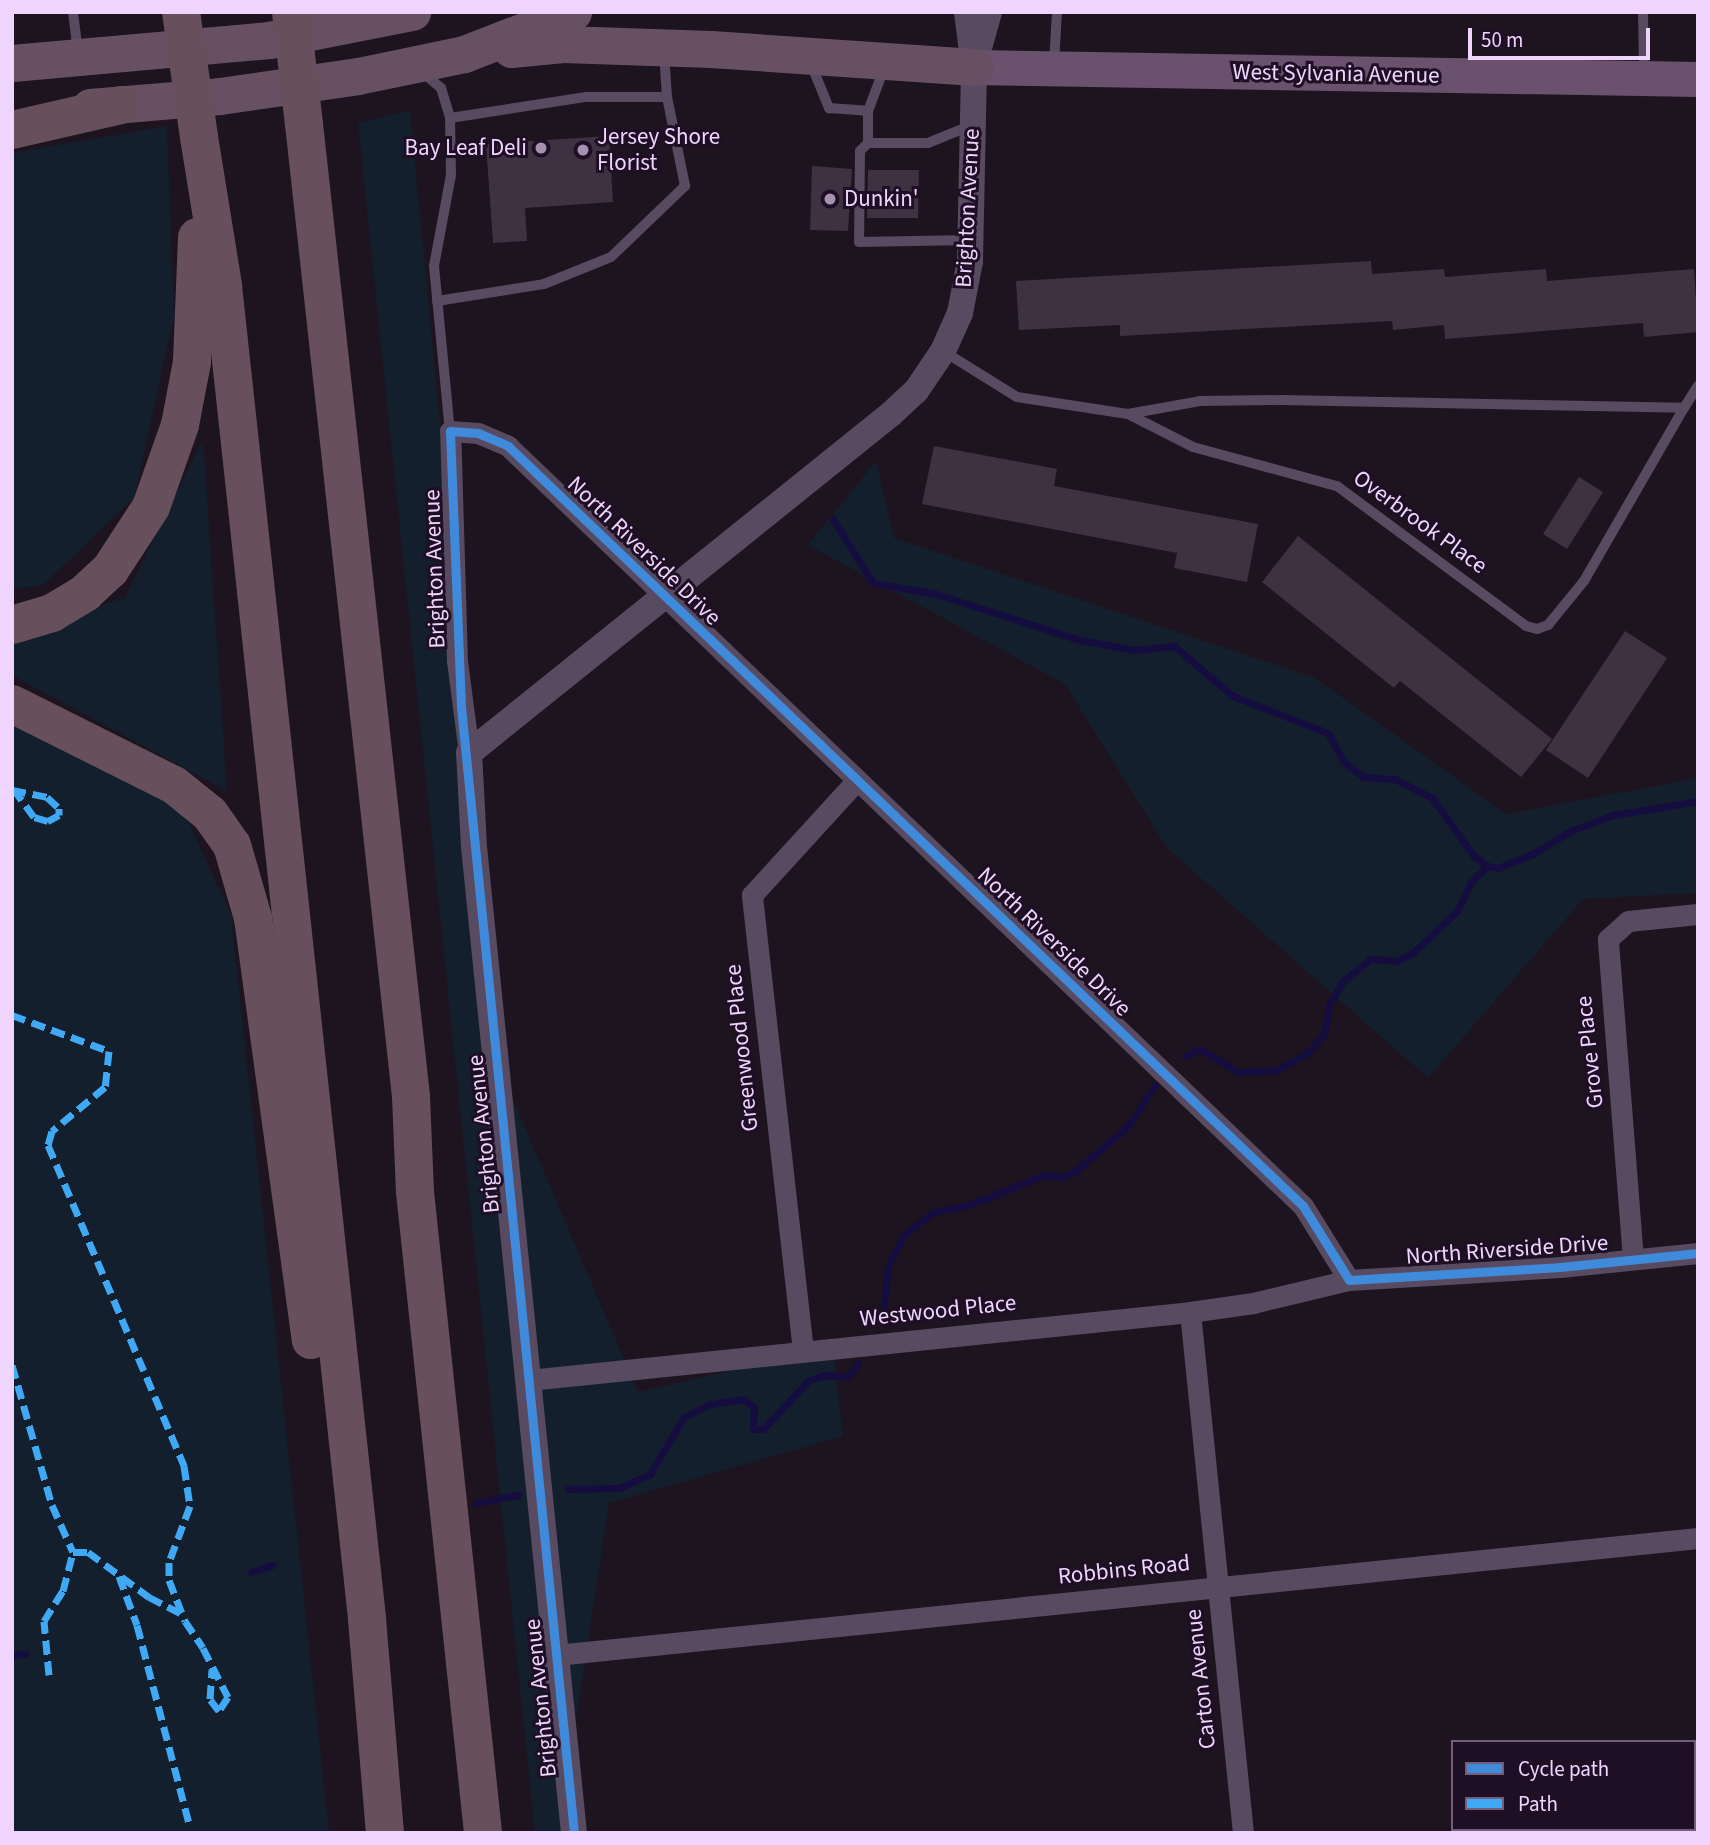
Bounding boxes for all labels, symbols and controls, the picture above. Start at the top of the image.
scale bar [1472,14,1654,58]
text: 50 m [1481,25,1523,55]
street label: West Sylvania Avenue [1232,58,1440,90]
place label: Jersey Shore Florist [597,123,720,177]
street label: Brighton Avenue [950,128,986,288]
place label: Bay Leaf Deli [405,134,527,162]
marker: Bay Leaf Deli [533,140,549,156]
marker: Jersey Shore Florist [575,142,591,158]
place label: Dunkin' [844,185,919,213]
marker: Dunkin' [822,191,838,207]
street label: Overbrook Place [1348,464,1492,580]
street label: North Riverside Drive [561,471,727,631]
street label: Brighton Avenue [418,489,452,649]
street label: North Riverside Drive [971,862,1137,1022]
street label: Greenwood Place [719,963,765,1133]
street label: Grove Place [1570,994,1610,1110]
street label: Brighton Avenue [462,1053,506,1215]
street label: North Riverside Drive [1405,1229,1609,1271]
street label: Westwood Place [858,1289,1018,1333]
street label: Robbins Road [1057,1549,1191,1591]
street label: Carton Avenue [1180,1608,1222,1750]
street label: Brighton Avenue [519,1617,563,1779]
legend [1451,1740,1696,1831]
text: Cycle path [1518,1754,1609,1784]
text: Path [1518,1789,1558,1819]

